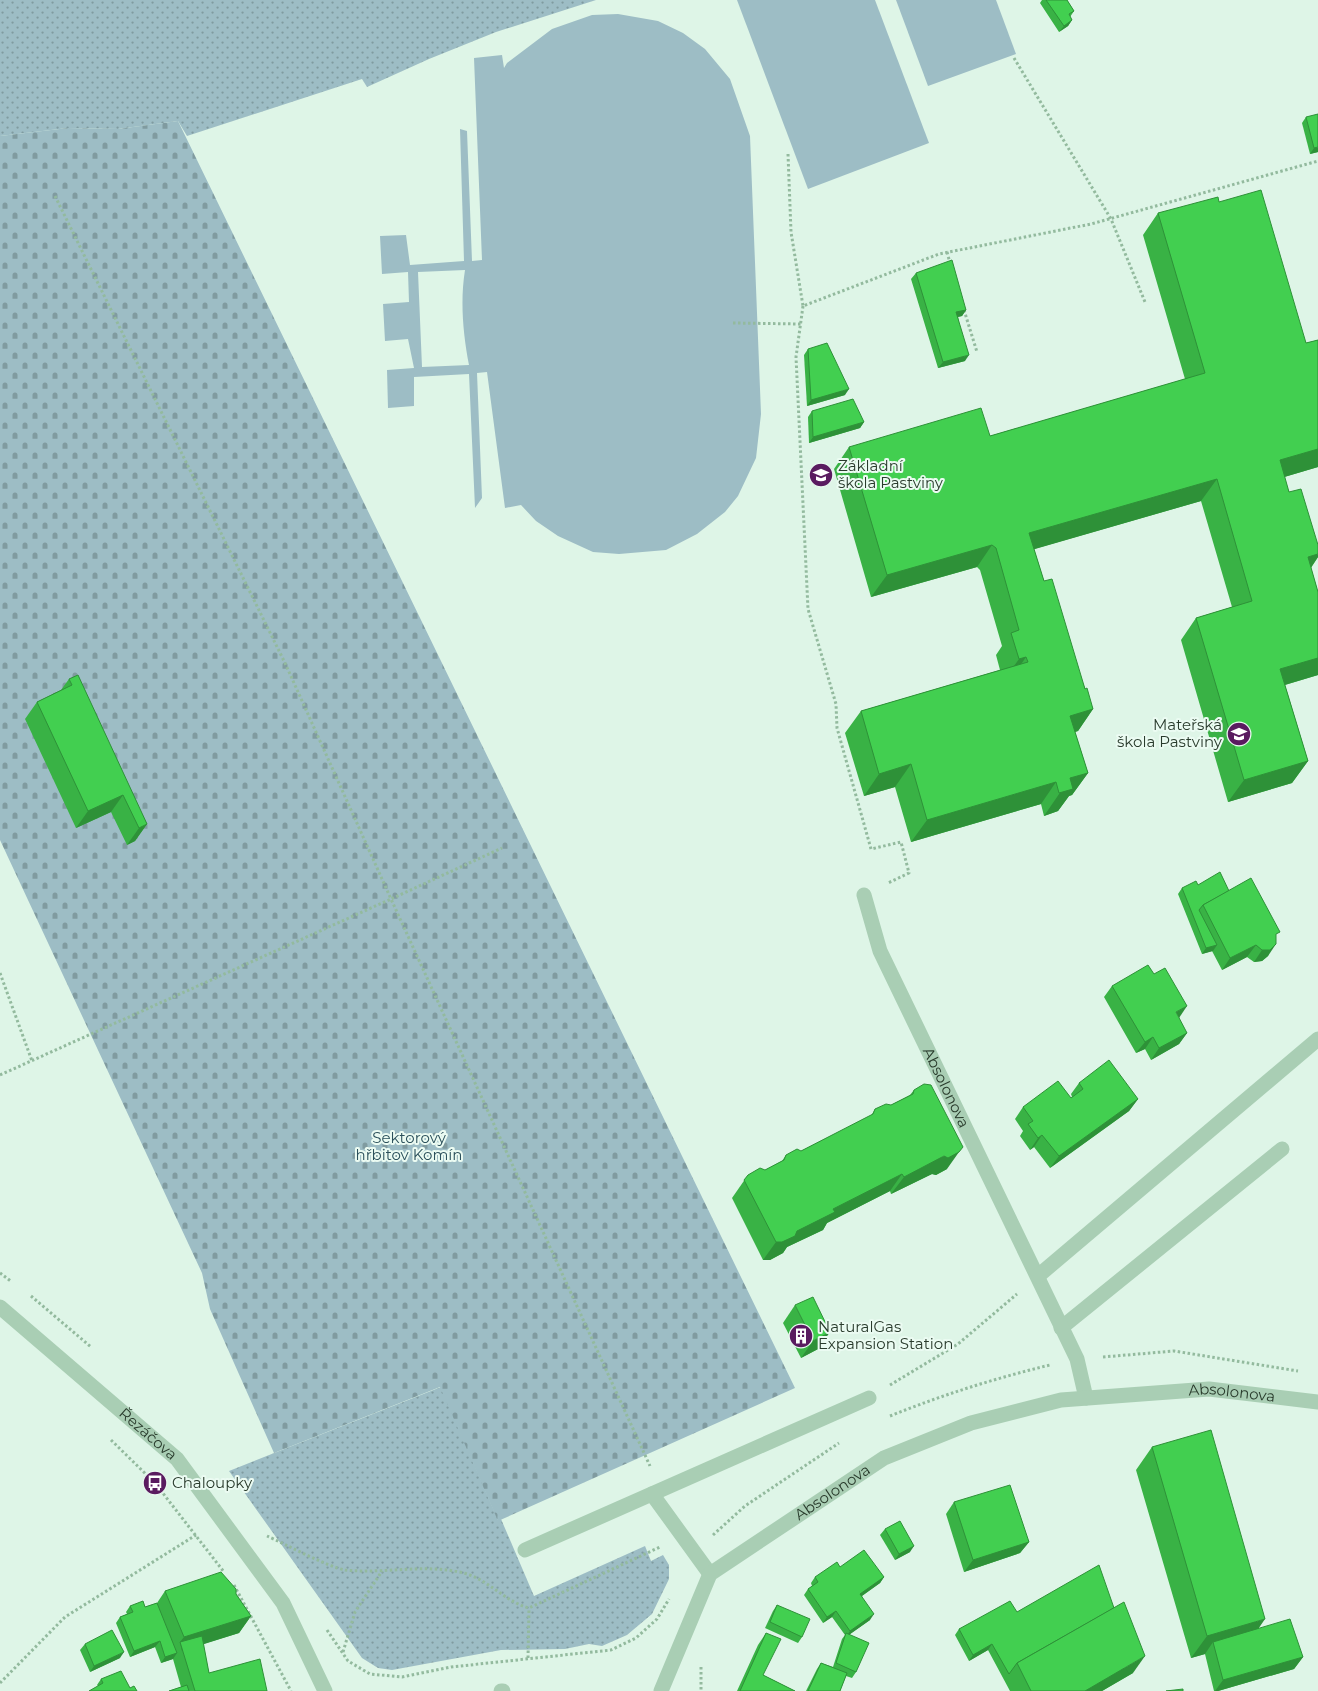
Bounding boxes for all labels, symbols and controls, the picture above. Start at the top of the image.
place label: Základní škola Pastviny [838,456,944,492]
school or university icon: Základní škola Pastviny [808,462,834,488]
place label: Mateřská škola Pastviny [1117,715,1223,751]
school or university icon: Mateřská škola Pastviny [1226,721,1252,747]
street label: Absolonova [919,1044,974,1131]
park label: Sektorový hřbitov Komín [356,1128,462,1164]
place label: NaturalGas Expansion Station [818,1317,953,1353]
building icon: NaturalGas Expansion Station [788,1323,814,1349]
street label: Absolonova [1188,1379,1276,1406]
street label: Řezáčova [115,1403,181,1464]
street label: Absolonova [791,1460,874,1524]
bus stop icon: Chaloupky [142,1470,168,1496]
place label: Chaloupky [172,1473,253,1492]

